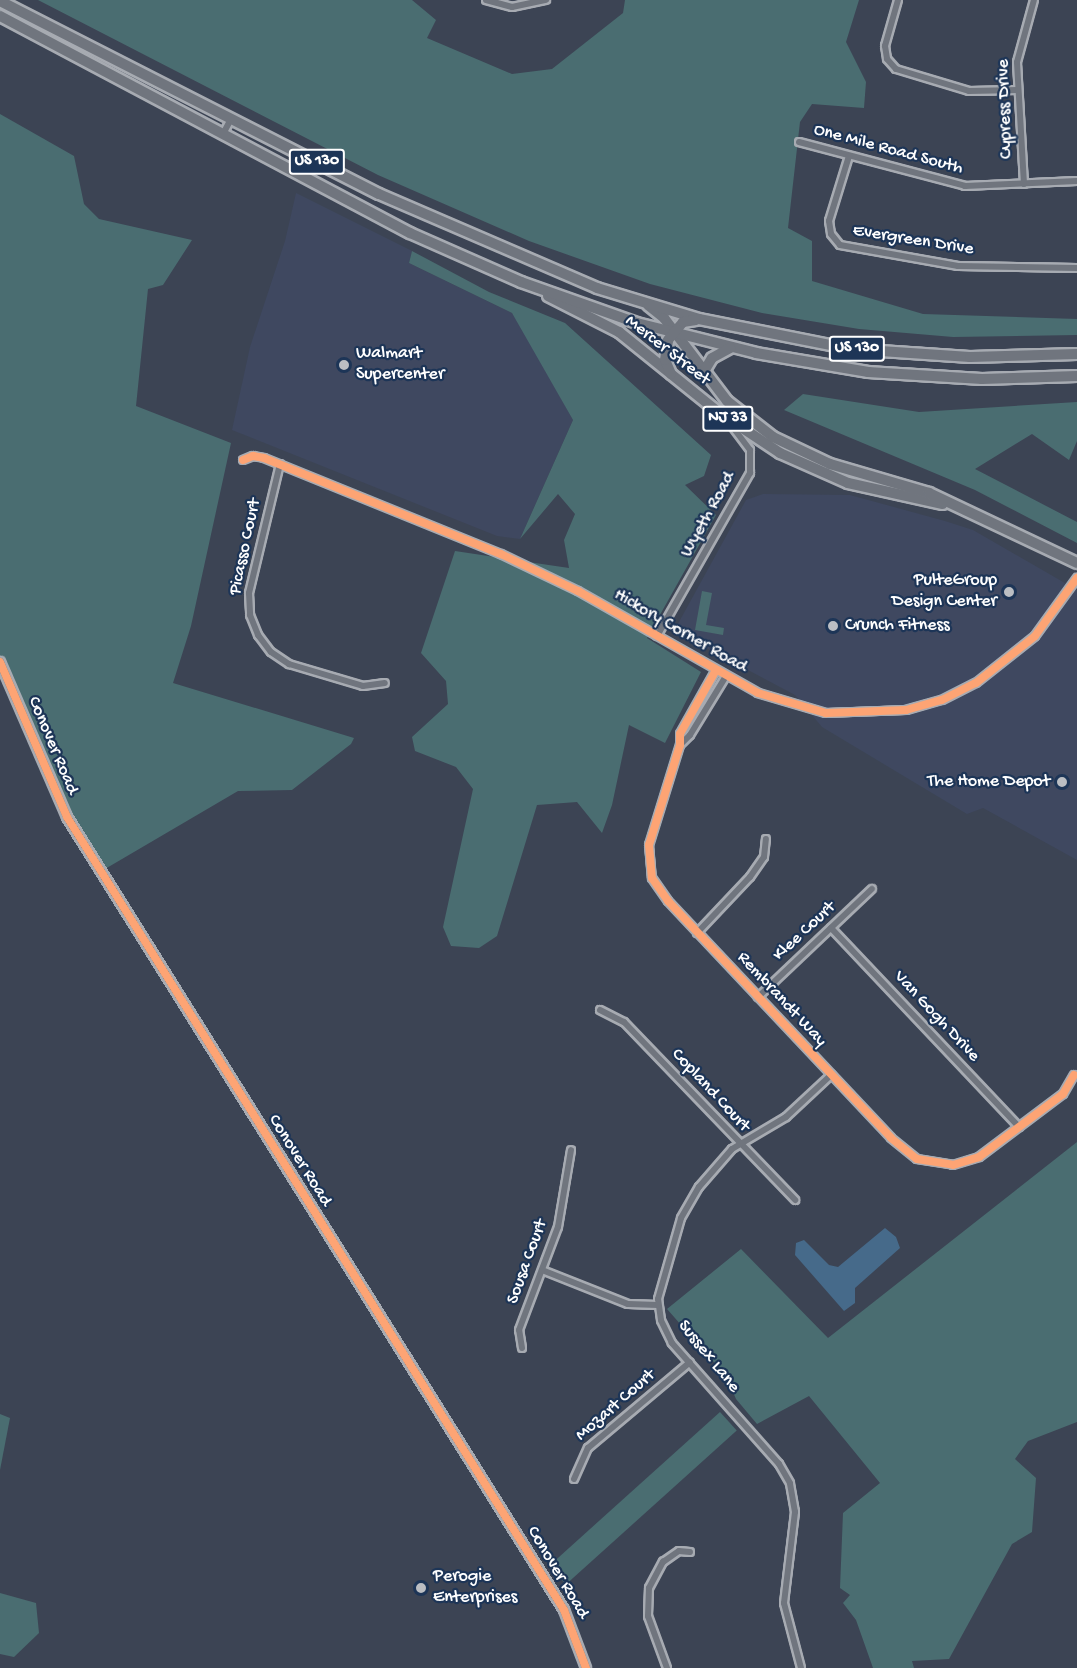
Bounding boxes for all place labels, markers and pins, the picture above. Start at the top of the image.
place label: Walmart Supercenter [356,344,444,386]
marker: Walmart Supercenter [337,358,351,372]
place label: PulteGroup Design Center [892,571,997,614]
marker: PulteGroup Design Center [1002,585,1016,599]
place label: Crunch Fitness [845,615,950,637]
marker: Crunch Fitness [826,619,840,633]
place label: The Home Depot [927,771,1050,793]
marker: The Home Depot [1055,775,1069,789]
place label: Perogie Enterprises [433,1567,517,1610]
marker: Perogie Enterprises [414,1581,428,1595]

